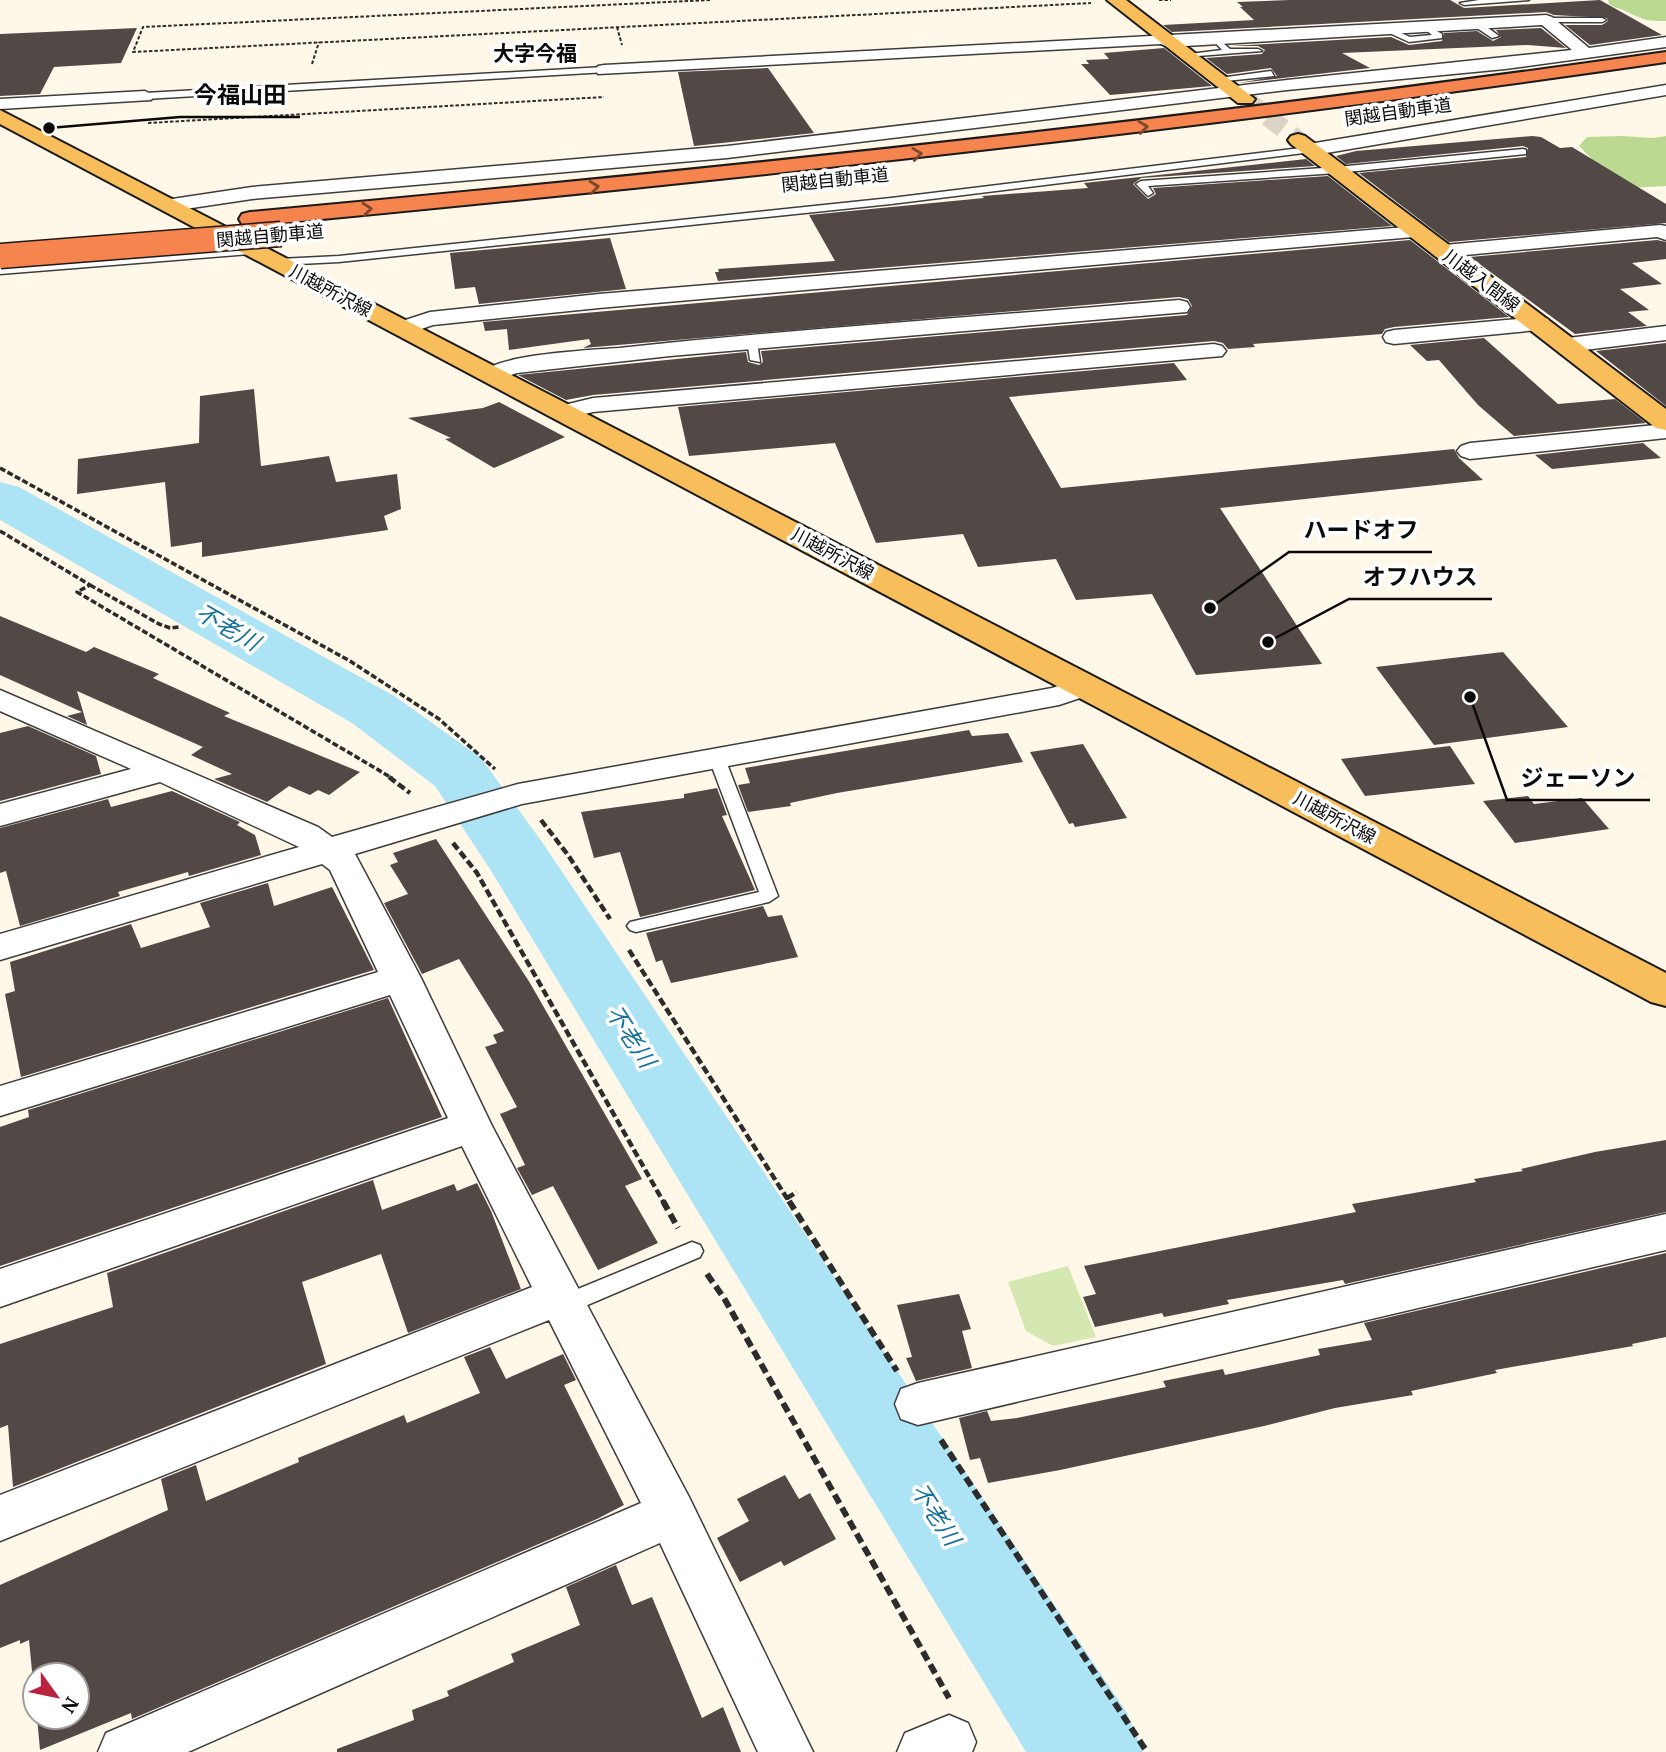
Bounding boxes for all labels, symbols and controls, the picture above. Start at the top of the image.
district label: 大字今福 [493,39,577,67]
callout: 今福山田 [180,73,300,117]
text: 今福山田 [194,79,286,110]
street label: 関越自動車道 [1343,92,1453,130]
one-way arrow [1137,119,1149,134]
one-way arrow [912,146,923,161]
street label: 関越自動車道 [780,161,890,197]
one-way arrow [588,179,599,194]
one-way arrow [361,201,373,216]
street label: 関越自動車道 [215,218,325,252]
street label: 川越入間線 [1439,243,1525,317]
street label: 川越所沢線 [286,258,376,322]
callout: ハードオフ [1289,508,1432,552]
text: ハードオフ [1304,514,1419,545]
street label: 川越所沢線 [788,521,878,585]
callout: オフハウス [1349,555,1492,599]
text: オフハウス [1363,561,1478,592]
water label: 不老川 [190,596,268,659]
callout: ジェーソン [1507,756,1650,800]
text: ジェーソン [1521,762,1636,793]
street label: 川越所沢線 [1290,785,1380,849]
water label: 不老川 [599,999,664,1076]
water label: 不老川 [904,1477,969,1554]
north arrow [21,1661,91,1731]
text: N [56,1693,85,1719]

